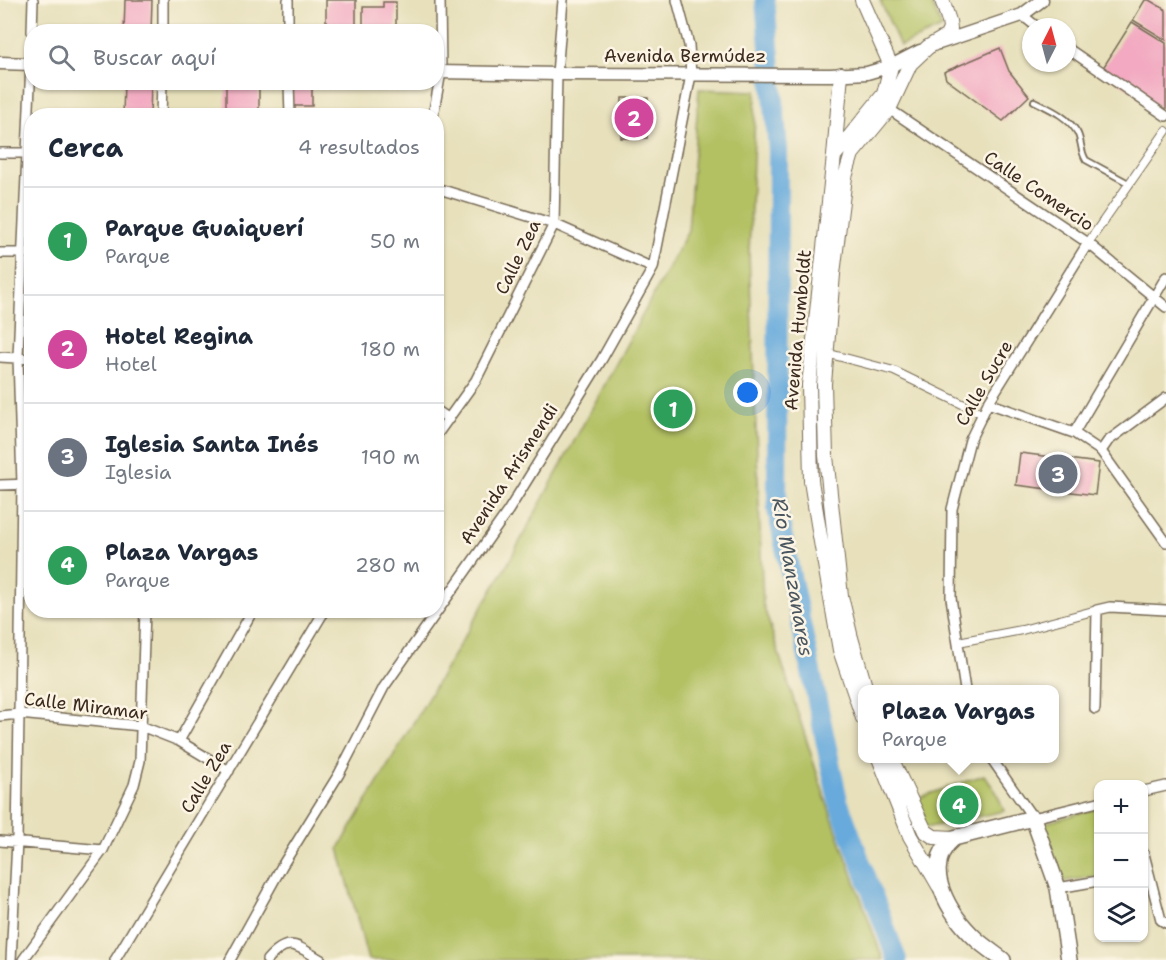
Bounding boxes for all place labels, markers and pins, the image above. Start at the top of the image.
pin: 2 [614,96,654,140]
pin: 1 [654,386,692,432]
pin: 3 [1038,452,1078,496]
pin: 4 [940,782,978,828]

